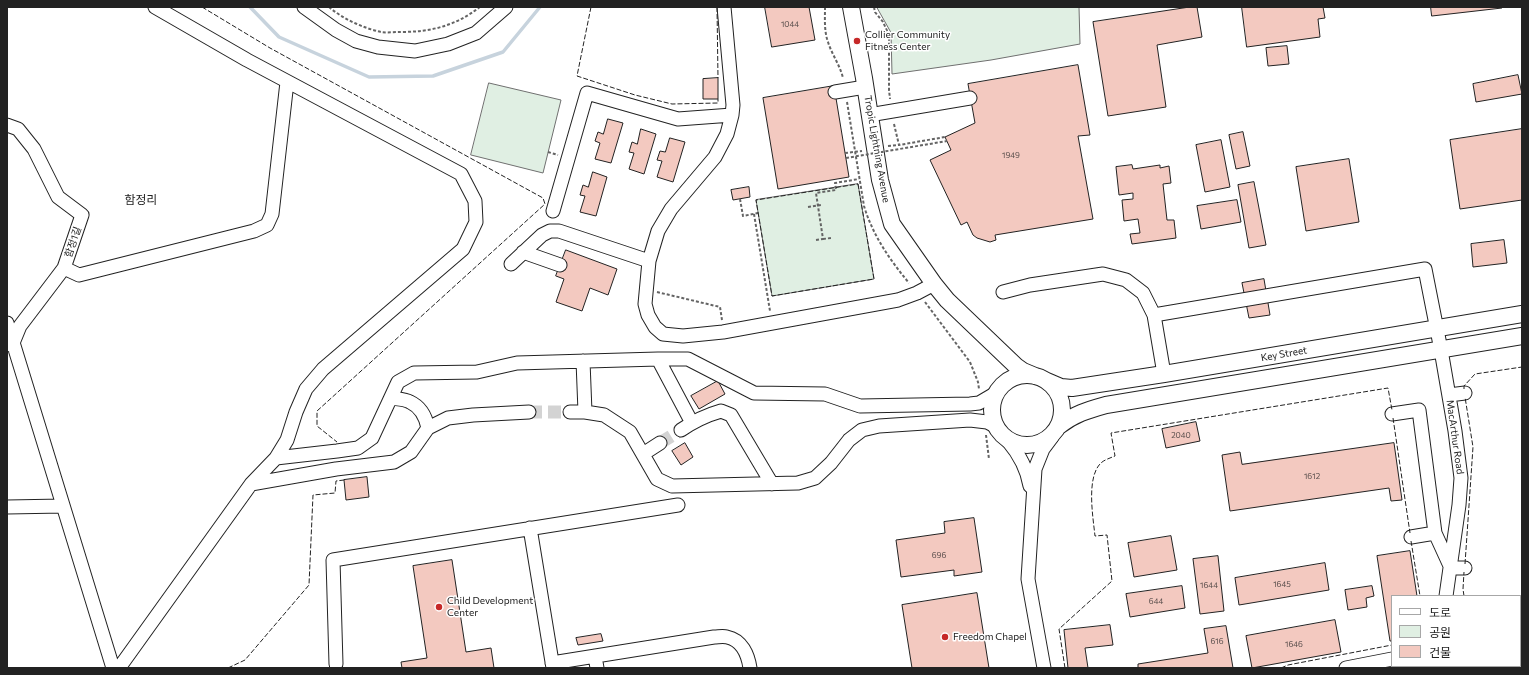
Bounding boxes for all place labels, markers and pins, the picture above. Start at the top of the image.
place label: Collier Community Fitness Center [865,29,950,52]
marker: Collier Community Fitness Center [852,36,862,46]
place label: Child Development Center [447,595,533,618]
marker: Child Development Center [434,602,444,612]
place label: Freedom Chapel [953,631,1027,643]
marker: Freedom Chapel [940,632,950,642]

